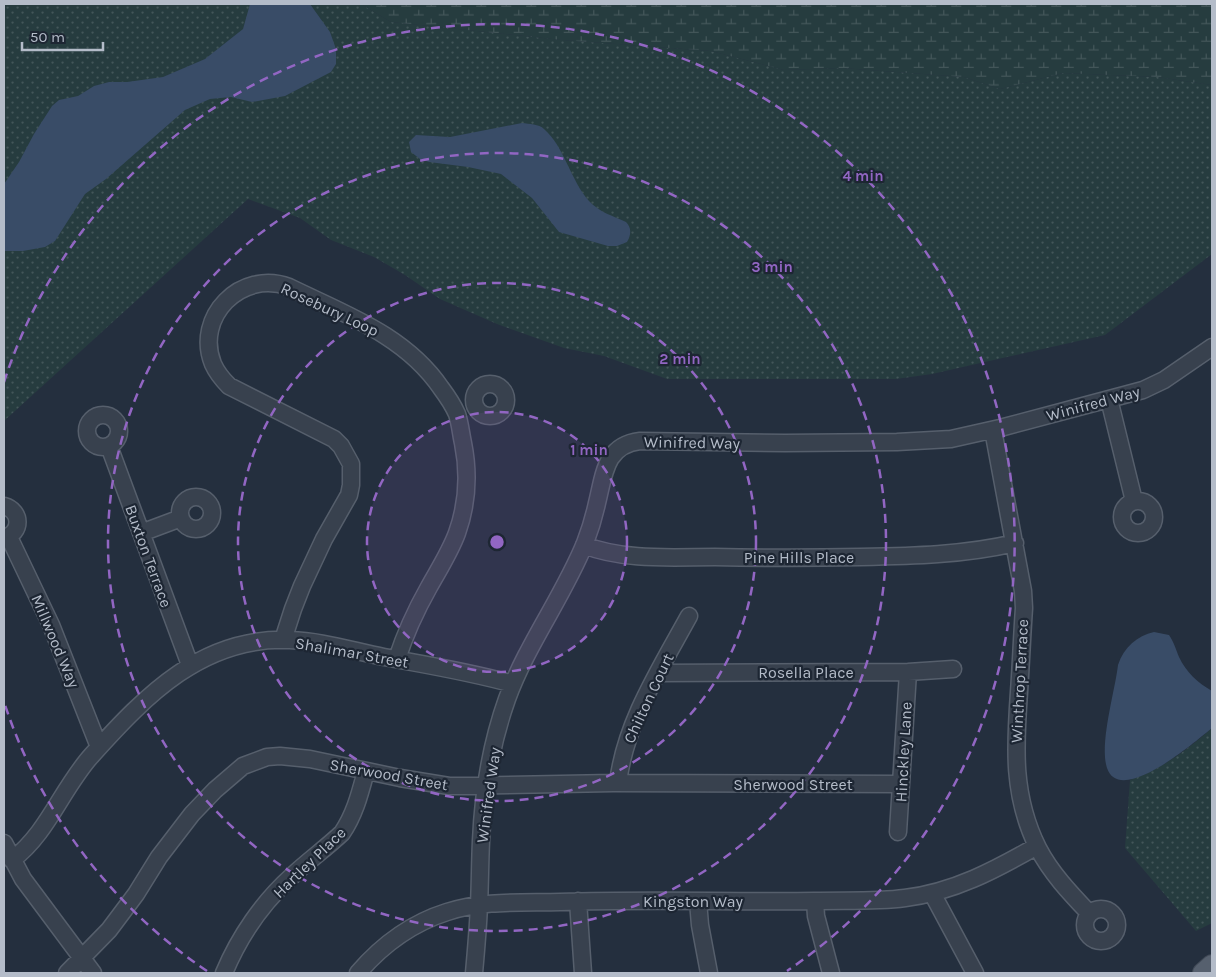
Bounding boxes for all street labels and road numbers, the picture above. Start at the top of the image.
street label: Rosebury Loop [278,279,382,340]
street label: Winifred Way [1044,382,1143,425]
street label: Winifred Way [644,432,741,453]
street label: Buxton Terrace [121,502,176,610]
street label: Pine Hills Place [744,548,854,567]
street label: Millwood Way [27,592,84,691]
street label: Winthrop Terrace [1007,619,1032,743]
street label: Shalimar Street [294,633,410,672]
street label: Chilton Court [619,650,678,746]
street label: Rosella Place [758,663,854,682]
street label: Hinckley Lane [891,701,916,803]
street label: Winifred Way [472,746,505,844]
street label: Sherwood Street [328,755,449,794]
street label: Sherwood Street [733,775,853,794]
street label: Hartley Place [269,823,350,902]
street label: Kingston Way [643,892,743,911]

